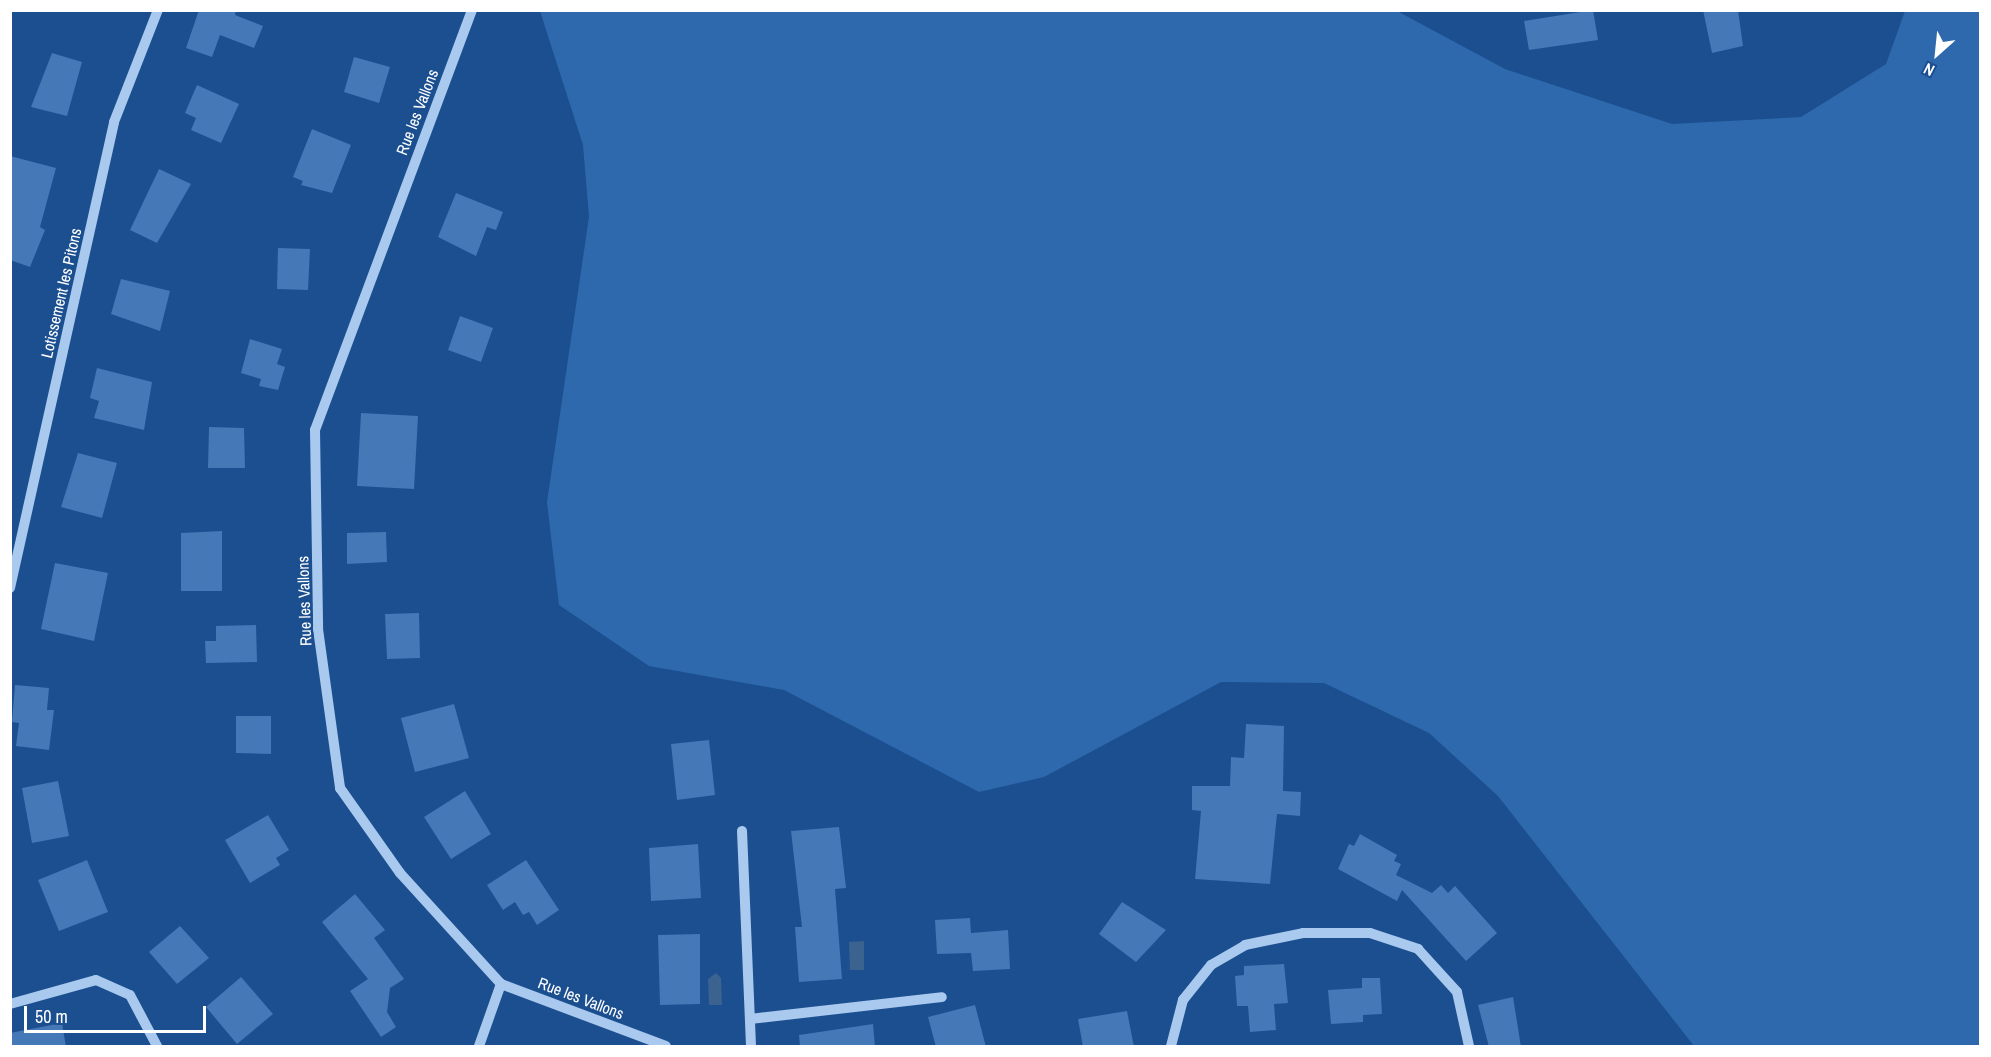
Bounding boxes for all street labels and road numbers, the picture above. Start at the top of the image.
street label: Rue les Vallons [392,66,442,158]
street label: Lotissement les Pitons [37,226,85,360]
street label: Rue les Vallons [293,556,315,646]
street label: Rue les Vallons [535,973,627,1023]

